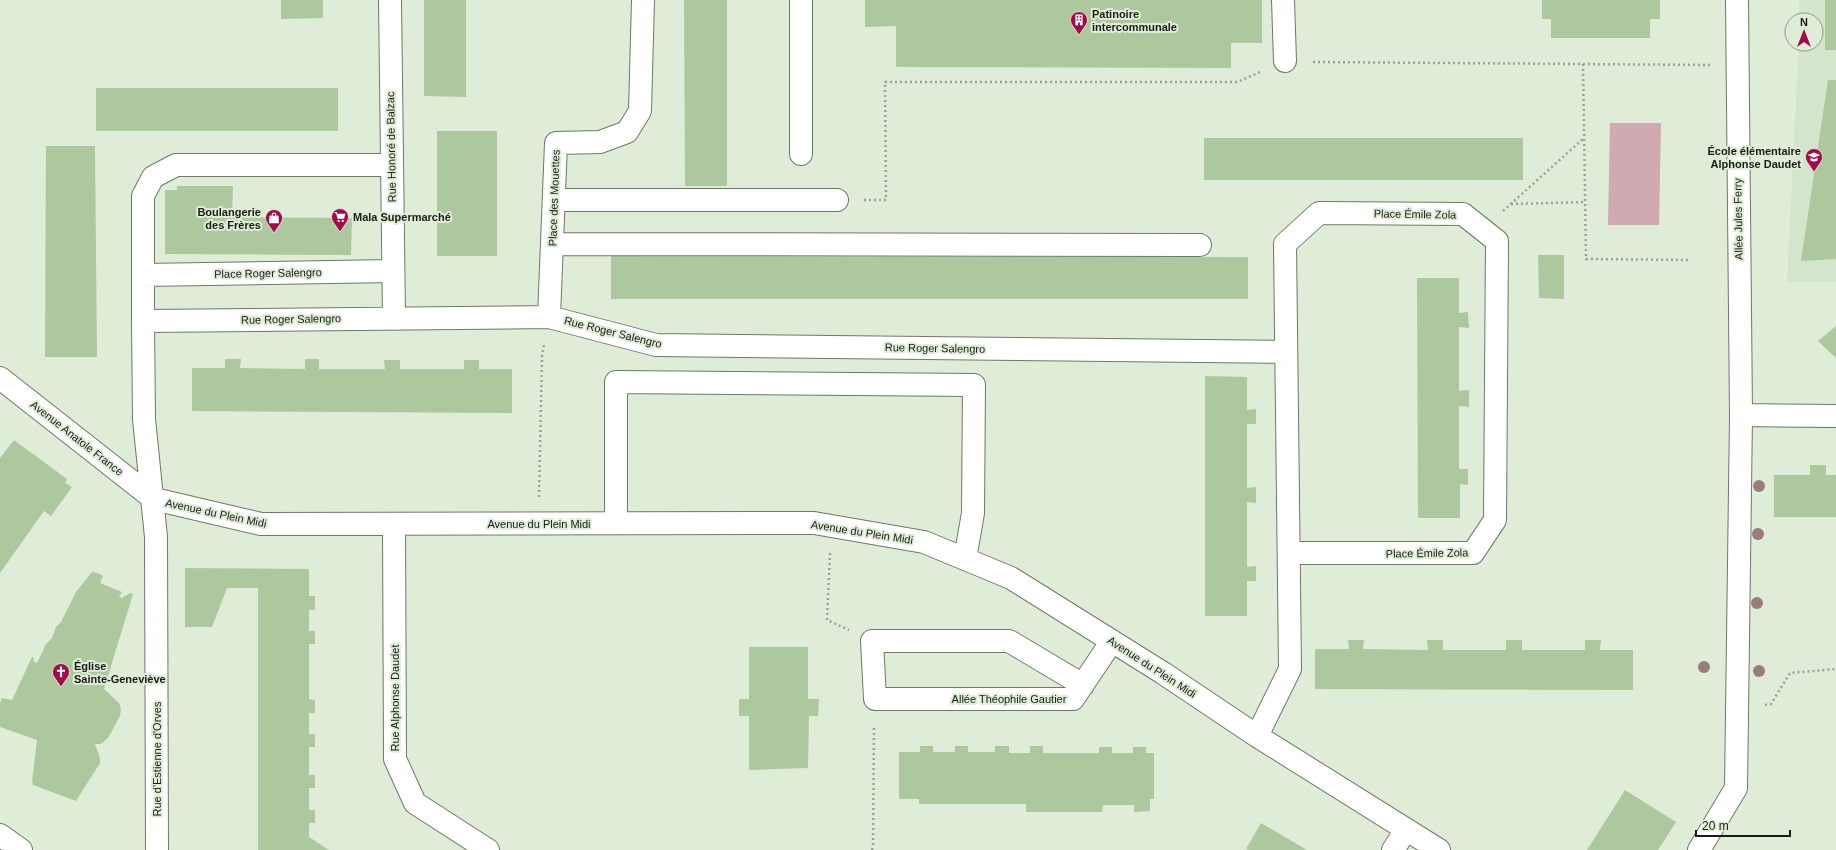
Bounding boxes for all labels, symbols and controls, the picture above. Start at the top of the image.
place label: Patinoire intercommunale [1092,8,1177,33]
building icon: Patinoire intercommunale [1069,10,1089,35]
north arrow [1784,12,1824,52]
text: N [1800,16,1808,28]
street label: Rue Honoré de Balzac [384,91,398,202]
place label: École élémentaire Alphonse Daudet [1707,145,1801,170]
school or university icon: École élémentaire Alphonse Daudet [1804,147,1824,172]
street label: Place des Mouettes [546,149,562,246]
street label: Allée Jules Ferry [1731,177,1745,260]
place label: Boulangerie des Frères [197,206,261,231]
supermarket icon: Mala Supermarché [330,207,350,232]
street label: Place Émile Zola [1374,207,1457,221]
shop icon: Boulangerie des Frères [264,208,284,233]
place label: Mala Supermarché [353,211,451,223]
street label: Place Roger Salengro [214,266,322,280]
street label: Rue Roger Salengro [241,312,341,326]
street label: Rue Roger Salengro [563,314,663,350]
street label: Rue Roger Salengro [885,341,985,355]
street label: Avenue Anatole France [28,398,126,478]
street label: Avenue du Plein Midi [164,496,268,530]
street label: Avenue du Plein Midi [487,518,591,530]
street label: Avenue du Plein Midi [810,518,914,546]
street label: Place Émile Zola [1386,546,1469,560]
street label: Avenue du Plein Midi [1105,634,1199,700]
street label: Rue Alphonse Daudet [389,644,401,752]
place label: Église Sainte-Geneviève [74,660,166,685]
church icon: Église Sainte-Geneviève [51,662,71,687]
street label: Allée Théophile Gautier [952,693,1067,705]
street label: Rue d'Estienne d'Orves [151,701,163,816]
scale bar [1696,812,1790,838]
text: 20 m [1702,819,1729,833]

